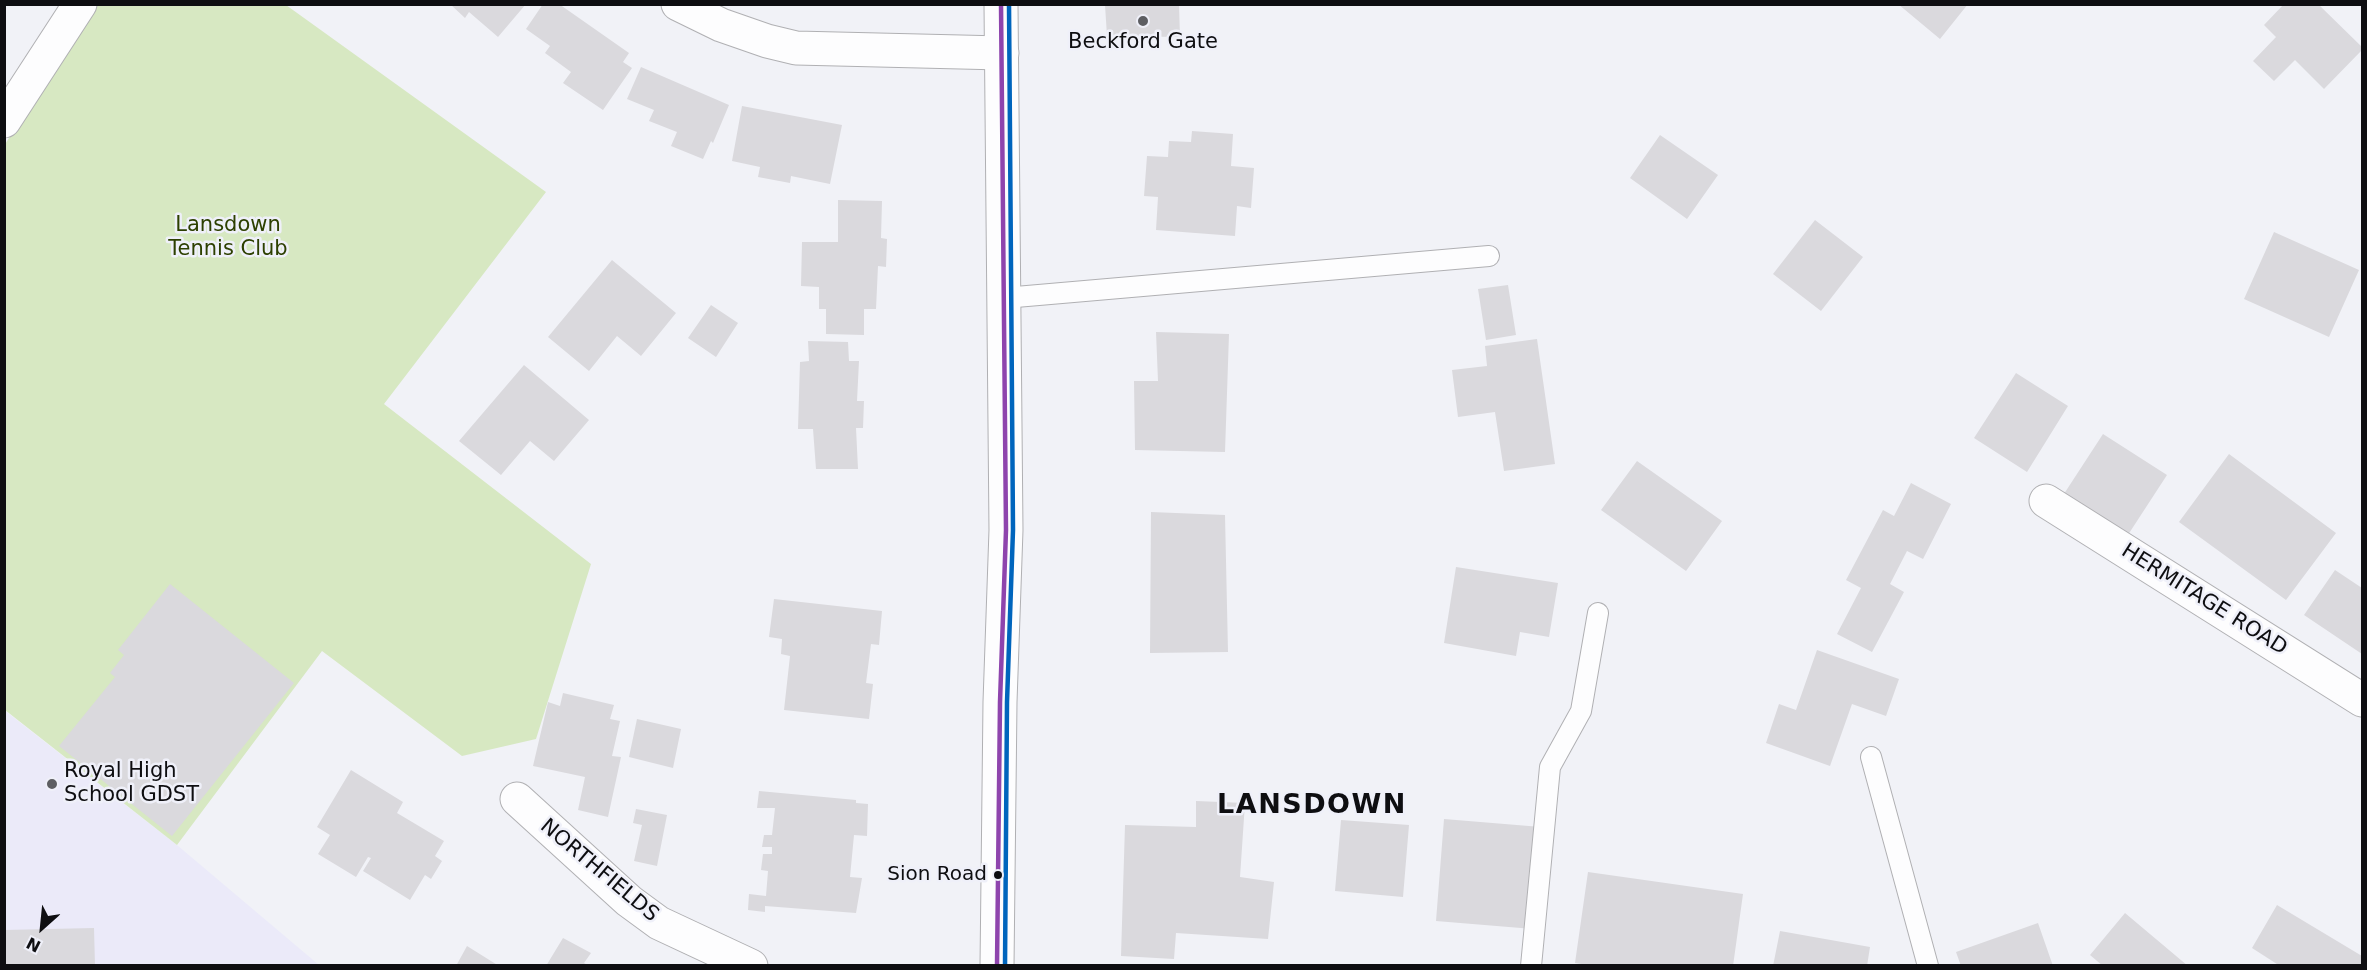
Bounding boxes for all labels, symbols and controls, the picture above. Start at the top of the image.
marker: Beckford Gate [1136,14,1150,28]
place label: Beckford Gate [1068,30,1218,56]
park label: Lansdown Tennis Club [168,213,288,263]
street label: HERMITAGE ROAD [2116,539,2292,661]
place label: Royal High School GDST [64,759,199,809]
marker: Royal High School GDST [45,777,59,791]
district label: LANSDOWN [1217,790,1407,822]
street label: NORTHFIELDS [535,814,663,928]
place label: Sion Road [887,863,987,887]
marker: Sion Road [992,869,1004,881]
north arrow [12,898,72,958]
text: N [23,933,44,956]

